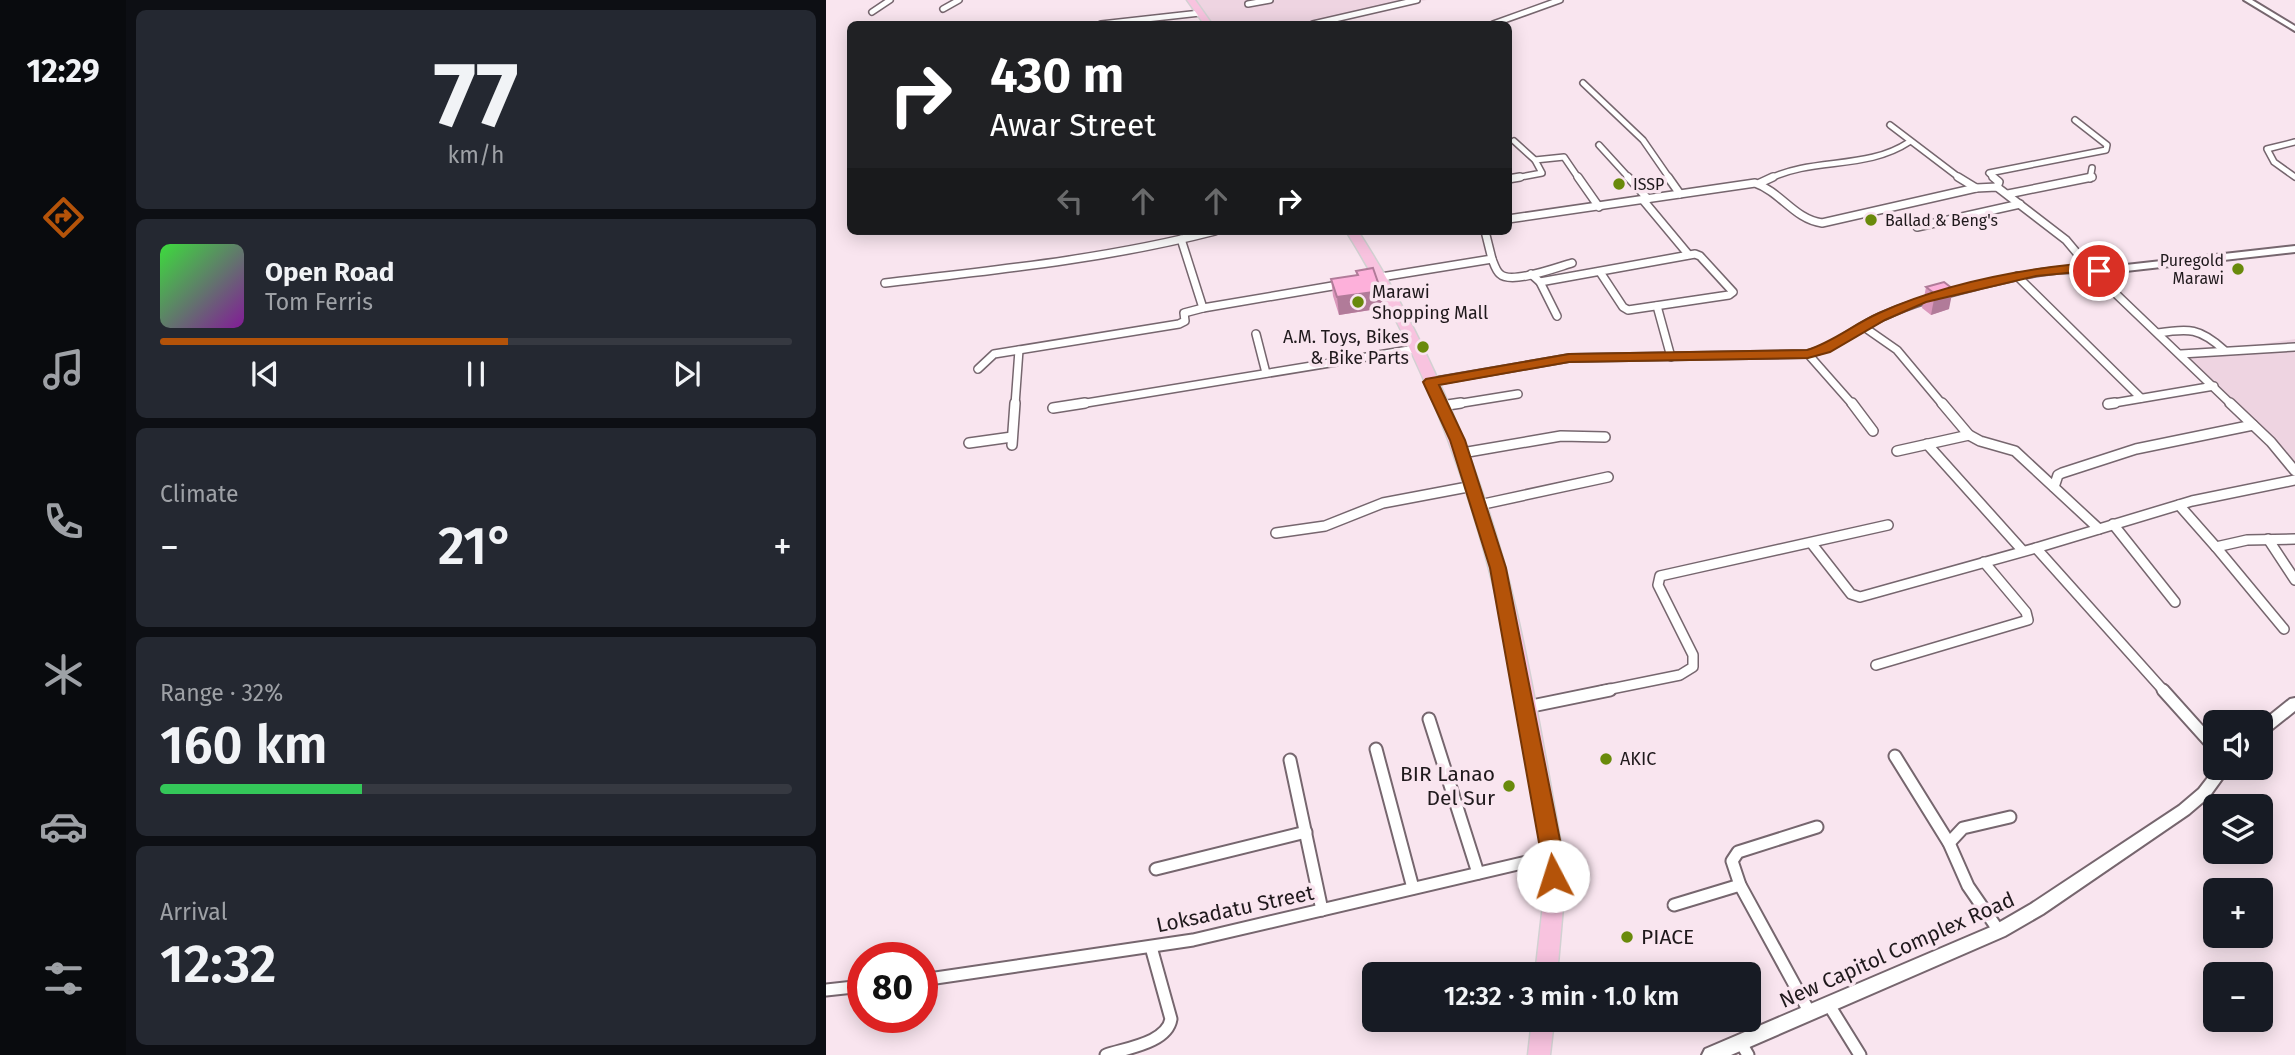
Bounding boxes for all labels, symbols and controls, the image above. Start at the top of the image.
text: 77 [433,41,519,150]
text: 430 m [990,46,1124,105]
icon: right [875,49,966,140]
text: 12:29 [26,52,100,90]
text: Awar Street [990,106,1156,144]
text: km/h [448,141,504,169]
place label: ISSP [1633,175,1664,194]
marker: ISSP [1611,176,1627,192]
icon: left [1051,182,1089,220]
icon: ahead [1124,182,1162,220]
icon: ahead [1197,182,1235,220]
icon: right [1270,182,1308,220]
icon: directions [39,193,88,242]
place label: Ballad & Beng's [1885,211,1998,230]
marker: Ballad & Beng's [1863,212,1879,228]
pin [2069,241,2129,301]
place label: Puregold Marawi [2160,251,2224,288]
icon: arrive [2080,252,2118,290]
text: Open Road [265,257,394,288]
marker: Puregold Marawi [2230,261,2246,277]
place label: Marawi Shopping Mall [1372,281,1488,324]
text: Tom Ferris [265,288,373,316]
marker: Marawi Shopping Mall [1350,294,1366,310]
place label: A.M. Toys, Bikes & Bike Parts [1283,326,1409,369]
marker: A.M. Toys, Bikes & Bike Parts [1415,339,1431,355]
icon: music [39,345,88,394]
icon: previous [246,355,284,393]
icon: pause [457,355,495,393]
icon: next [668,355,706,393]
text: Climate [160,480,239,508]
icon: phone [39,497,88,546]
text: 21° [438,515,514,578]
text: − [160,524,179,570]
text: + [773,524,792,570]
icon: climate [39,650,88,699]
text: Range · 32% [160,679,283,707]
map controls [2203,710,2273,1032]
button: sound [2203,710,2273,780]
text: 160 km [160,714,328,777]
place label: AKIC [1620,748,1656,770]
marker: AKIC [1598,751,1614,767]
place label: BIR Lanao Del Sur [1400,761,1495,811]
marker: BIR Lanao Del Sur [1501,778,1517,794]
button: layers [2203,794,2273,864]
icon: car [39,802,88,851]
position arrow [1516,839,1590,913]
button: + [2203,878,2273,948]
street label: Loksadatu Street [1154,880,1316,938]
street label: New Capitol Complex Road [1775,886,2019,1014]
text: Arrival [160,898,227,926]
place label: PIACE [1641,924,1694,950]
marker: PIACE [1619,929,1635,945]
text: 12:32 [160,933,276,996]
speed limit sign: 80 [847,942,938,1033]
icon: filters [39,954,88,1003]
button: − [2203,962,2273,1032]
text: 12:32 · 3 min · 1.0 km [1444,981,1679,1012]

